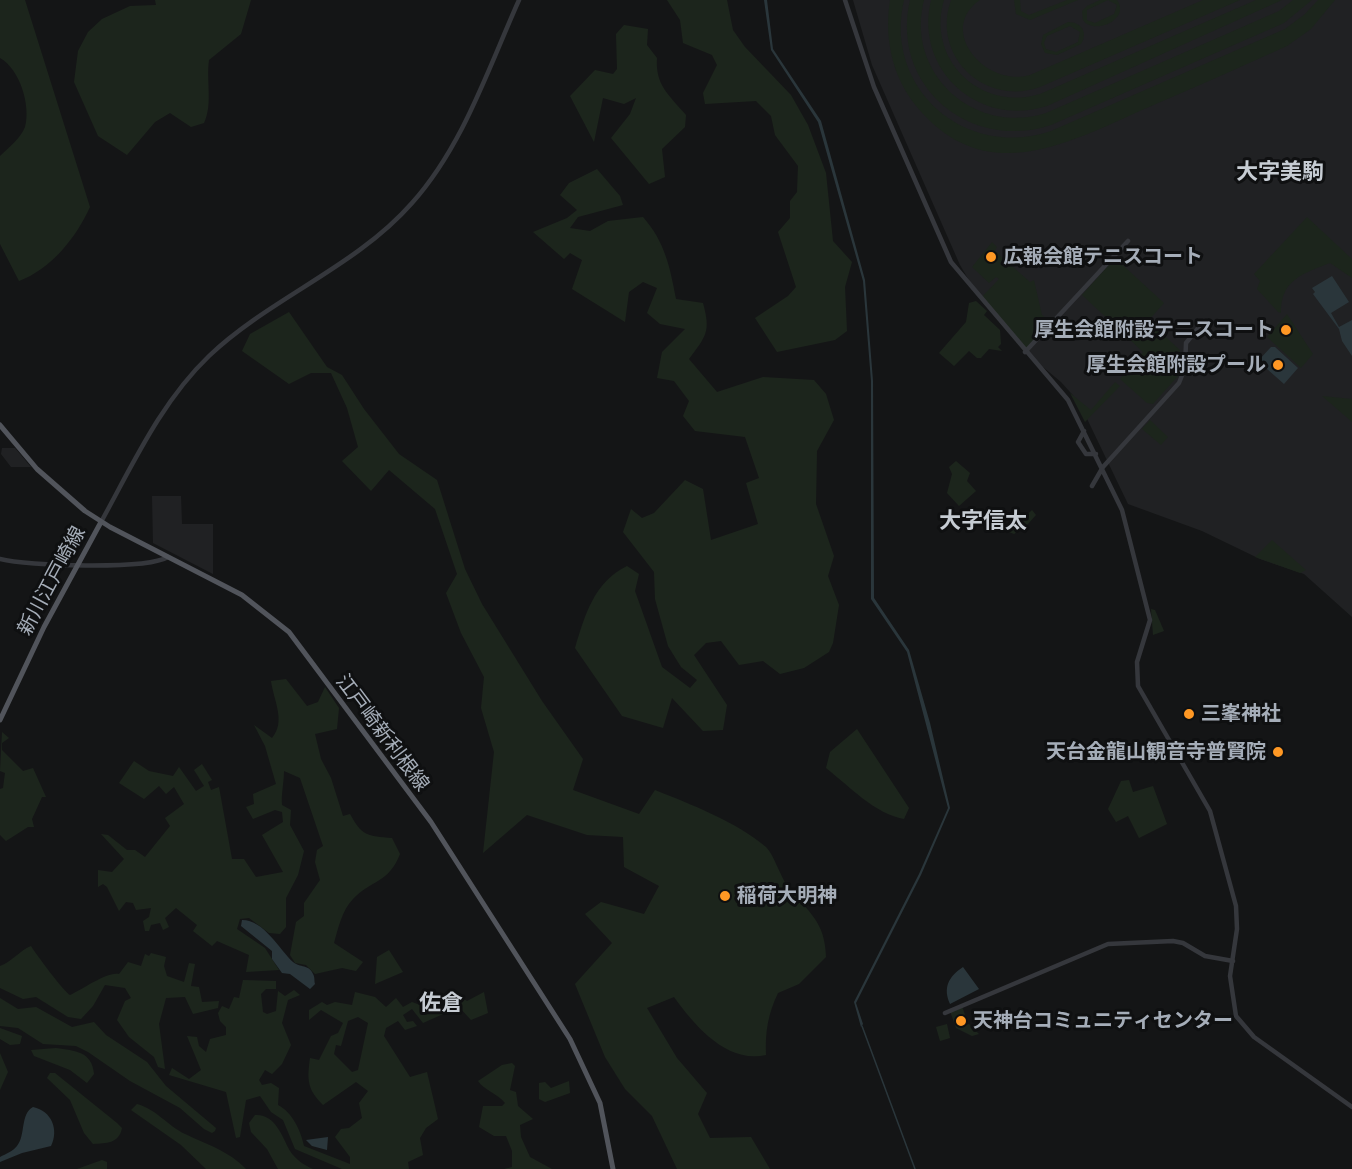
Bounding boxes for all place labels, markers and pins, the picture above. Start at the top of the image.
place label: 広報会館テニスコート [1003,245,1203,269]
marker: 広報会館テニスコート [984,250,998,264]
place label: 厚生会館附設テニスコート [1034,318,1274,342]
marker: 厚生会館附設テニスコート [1279,323,1293,337]
place label: 厚生会館附設プール [1086,353,1266,377]
marker: 厚生会館附設プール [1271,358,1285,372]
place label: 三峯神社 [1201,702,1281,726]
marker: 三峯神社 [1182,707,1196,721]
place label: 天台金龍山観音寺普賢院 [1046,740,1266,764]
marker: 天台金龍山観音寺普賢院 [1271,745,1285,759]
place label: 稲荷大明神 [737,884,837,908]
marker: 稲荷大明神 [718,889,732,903]
place label: 天神台コミュニティセンター [973,1009,1233,1033]
marker: 天神台コミュニティセンター [954,1014,968,1028]

